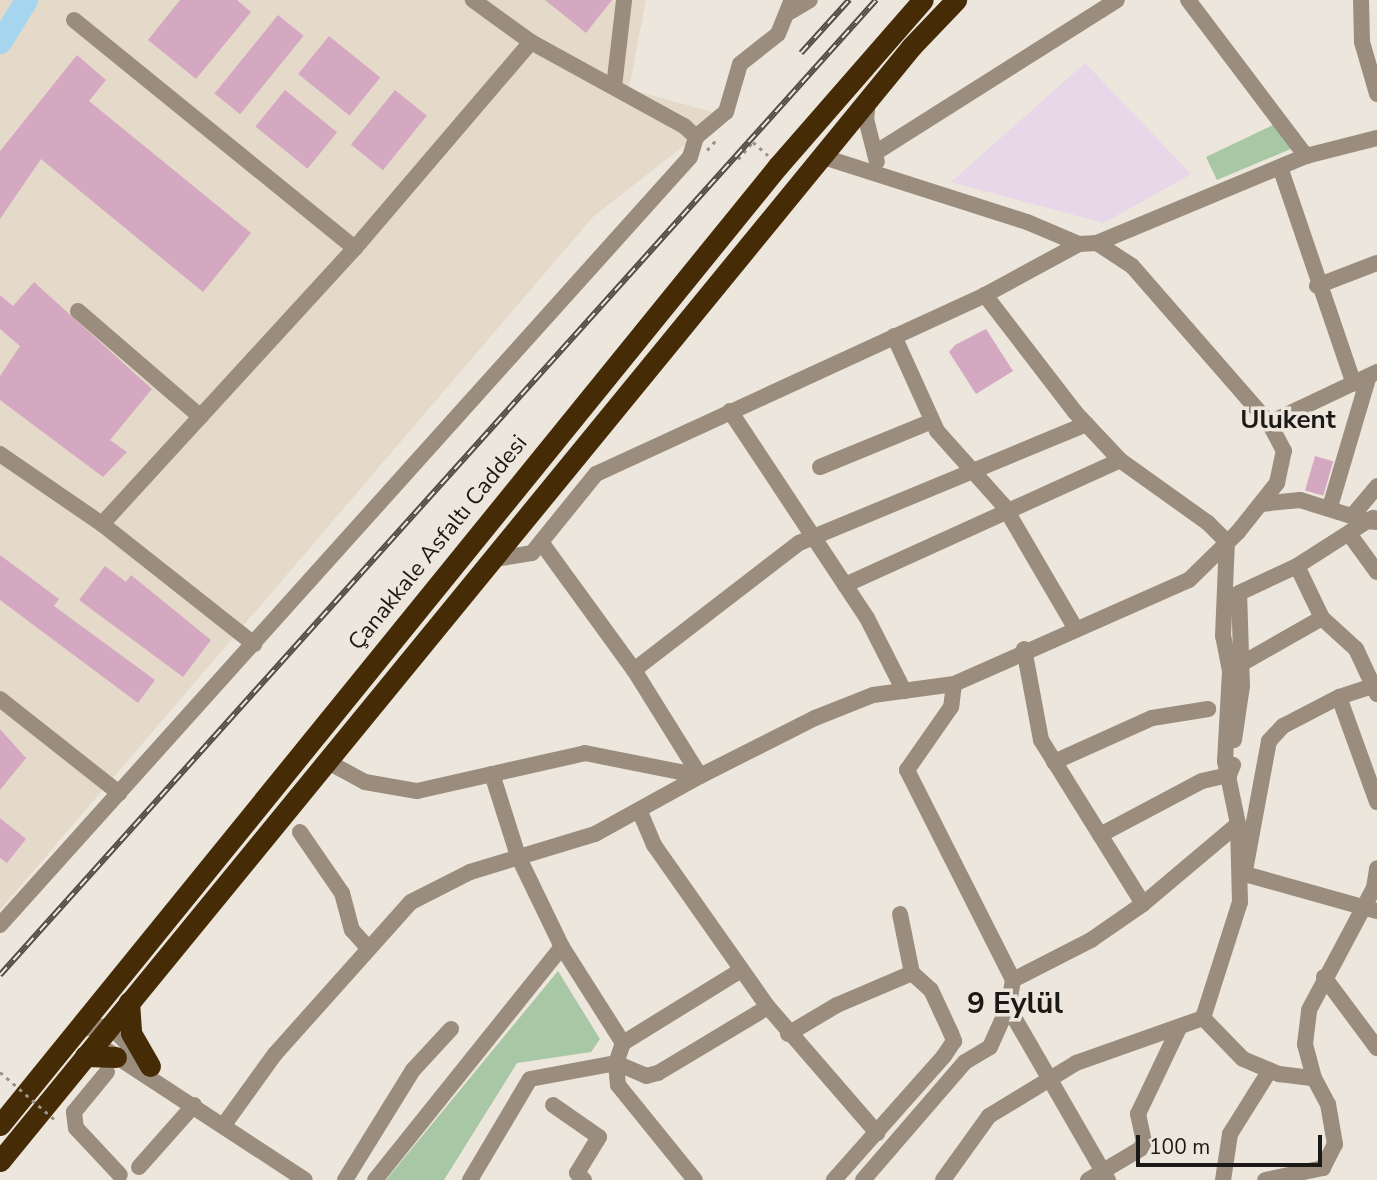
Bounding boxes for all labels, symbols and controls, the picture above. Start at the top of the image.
district label: Ulukent [1240,404,1336,436]
street label: Çanakkale Asfaltı Caddesi [343,430,533,656]
district label: 9 Eylül [967,986,1063,1022]
scale bar [1139,1120,1324,1164]
text: 100 m [1149,1133,1210,1161]

